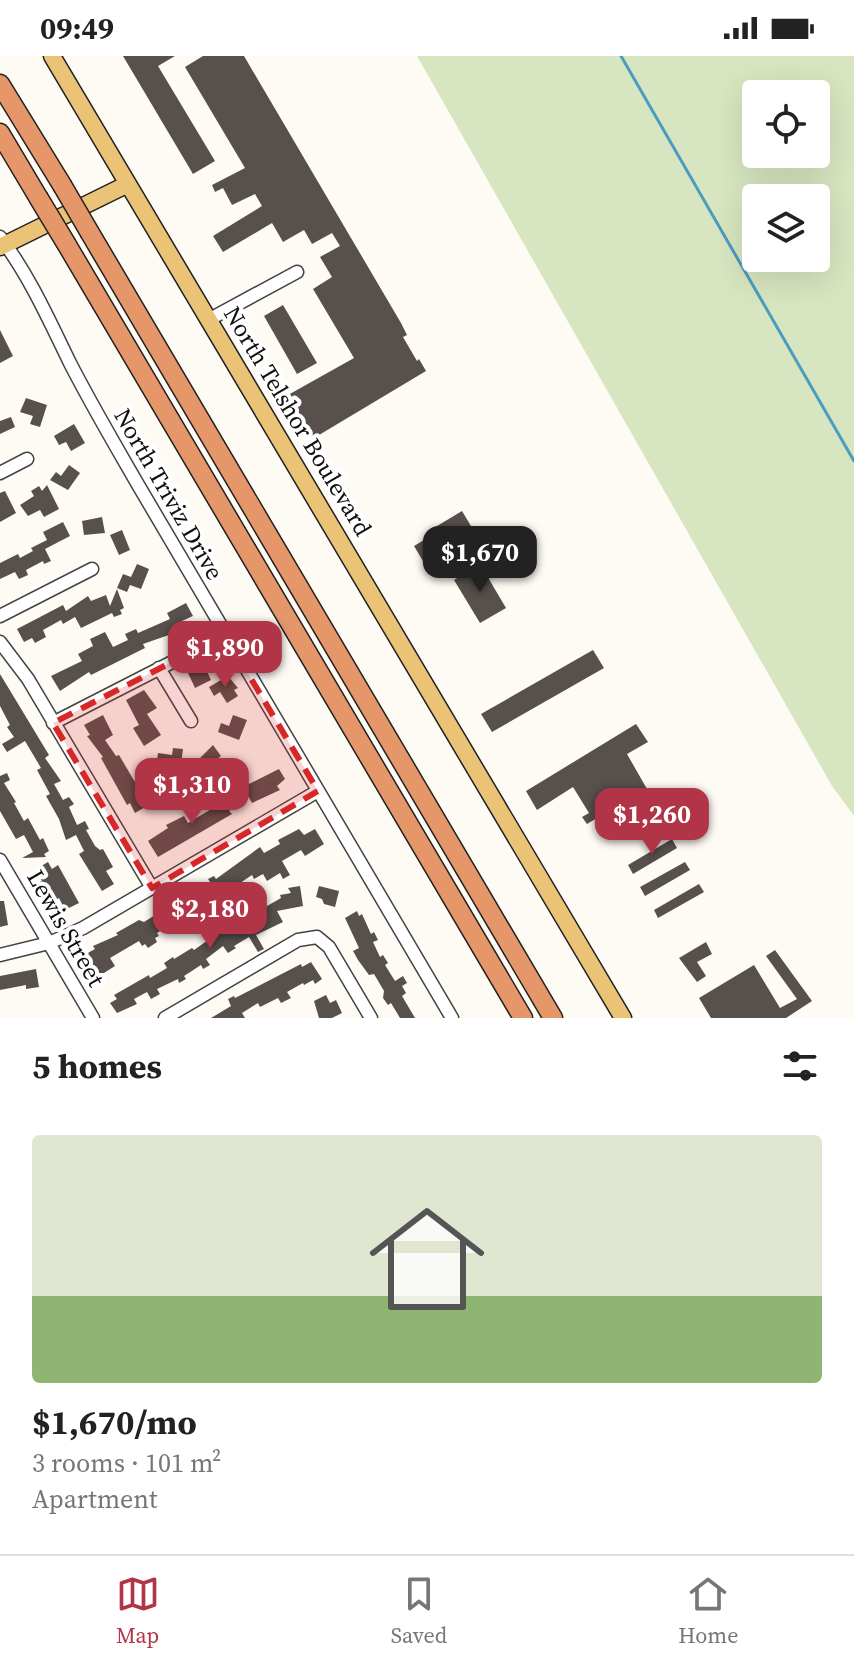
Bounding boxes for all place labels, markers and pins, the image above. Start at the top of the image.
pin: $1,670 [415,526,545,594]
pin: $1,890 [160,621,290,689]
pin: $1,310 [127,758,257,826]
pin: $1,260 [587,788,717,856]
pin: $2,180 [145,882,275,950]

